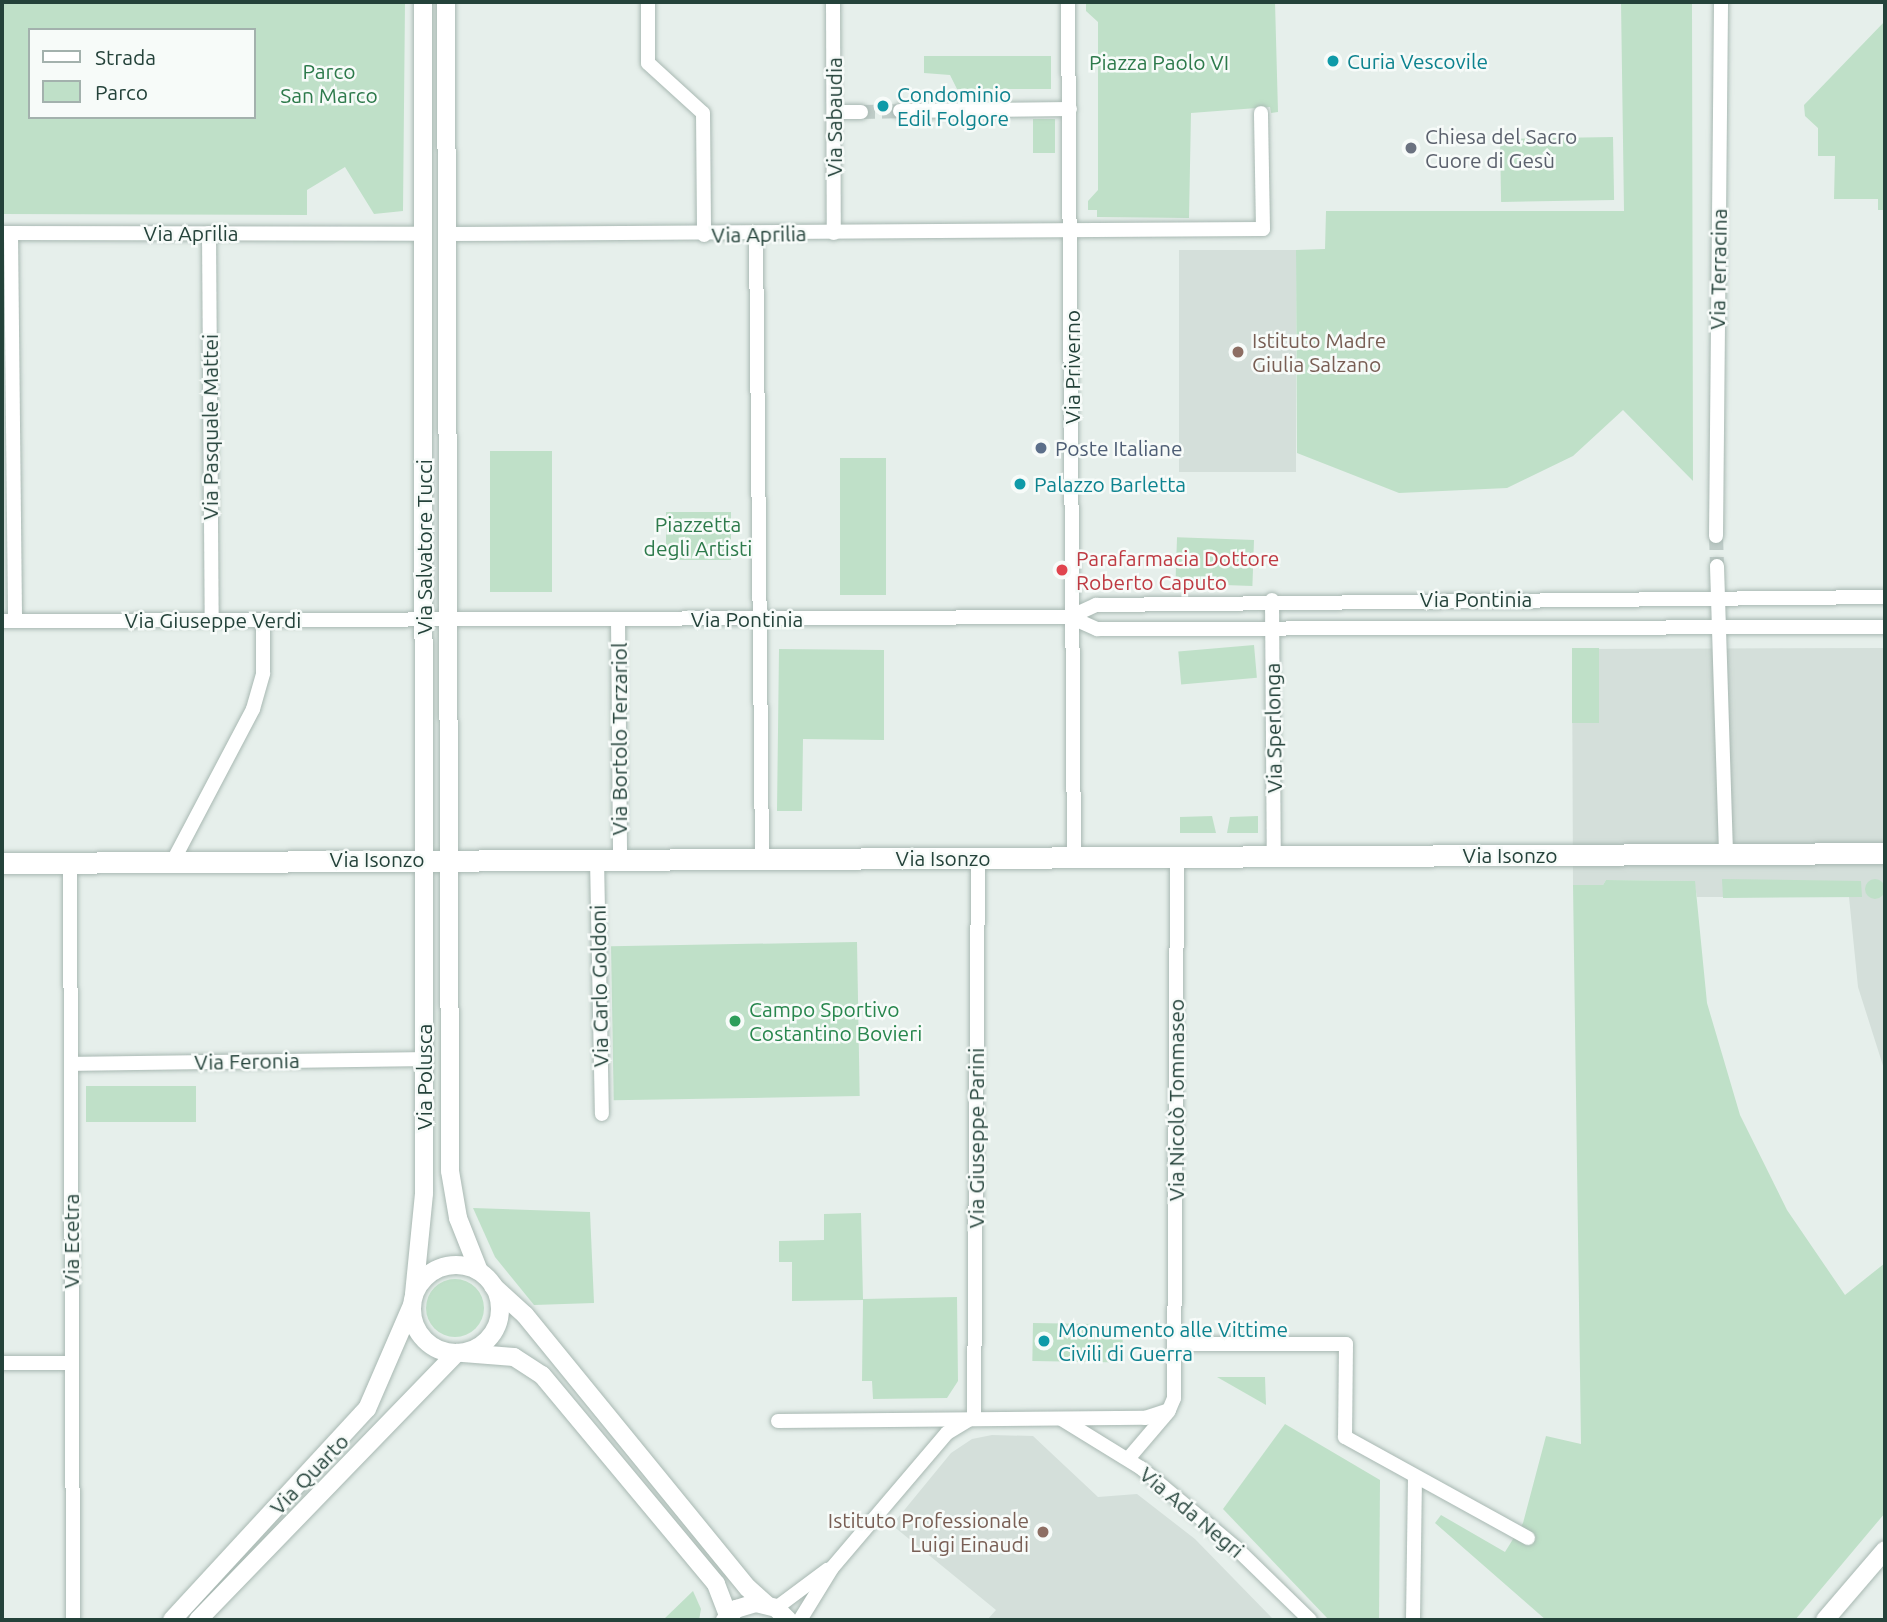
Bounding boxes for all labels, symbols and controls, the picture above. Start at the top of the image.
legend [28,28,256,119]
text: Strada [95,45,156,69]
place label: Curia Vescovile [1347,48,1488,74]
park label: Piazza Paolo VI [1089,49,1229,75]
marker: Curia Vescovile [1325,53,1341,69]
street label: Via Sabaudia [821,57,847,177]
park label: Parco San Marco [280,58,378,108]
text: Parco [95,80,148,104]
place label: Condominio Edil Folgore [897,81,1011,131]
marker: Condominio Edil Folgore [875,98,891,114]
place label: Chiesa del Sacro Cuore di Gesù [1425,123,1577,173]
marker: Chiesa del Sacro Cuore di Gesù [1403,140,1419,156]
street label: Via Terracina [1704,208,1732,330]
street label: Via Aprilia [143,220,239,246]
street label: Via Aprilia [711,221,807,247]
street label: Via Priverno [1059,310,1085,424]
place label: Istituto Madre Giulia Salzano [1252,327,1386,377]
street label: Via Pasquale Mattei [197,334,223,520]
marker: Istituto Madre Giulia Salzano [1230,344,1246,360]
place label: Poste Italiane [1055,435,1183,461]
marker: Poste Italiane [1033,440,1049,456]
street label: Via Salvatore Tucci [411,459,437,635]
place label: Palazzo Barletta [1034,471,1186,497]
marker: Palazzo Barletta [1012,476,1028,492]
park label: Piazzetta degli Artisti [644,511,752,561]
place label: Parafarmacia Dottore Roberto Caputo [1076,545,1279,595]
marker: Parafarmacia Dottore Roberto Caputo [1054,562,1070,578]
street label: Via Pontinia [1420,586,1532,612]
street label: Via Pontinia [691,606,803,632]
street label: Via Giuseppe Verdi [125,607,301,633]
street label: Via Bortolo Terzariol [606,643,632,835]
street label: Via Sperlonga [1259,663,1287,793]
street label: Via Isonzo [1462,842,1558,868]
street label: Via Isonzo [895,845,991,871]
street label: Via Isonzo [329,846,425,872]
street label: Via Carlo Goldoni [585,905,613,1067]
place label: Campo Sportivo Costantino Bovieri [749,996,922,1046]
street label: Via Nicolò Tommaseo [1163,999,1189,1201]
marker: Campo Sportivo Costantino Bovieri [727,1013,743,1029]
street label: Via Polusca [411,1024,437,1130]
street label: Via Feronia [194,1047,300,1075]
street label: Via Giuseppe Parini [963,1048,989,1228]
street label: Via Ecetra [58,1194,84,1288]
place label: Monumento alle Vittime Civili di Guerra [1058,1316,1288,1366]
marker: Monumento alle Vittime Civili di Guerra [1036,1333,1052,1349]
street label: Via Quarto [264,1428,354,1520]
street label: Via Ada Negri [1135,1461,1249,1563]
place label: Istituto Professionale Luigi Einaudi [828,1507,1029,1557]
marker: Istituto Professionale Luigi Einaudi [1035,1524,1051,1540]

